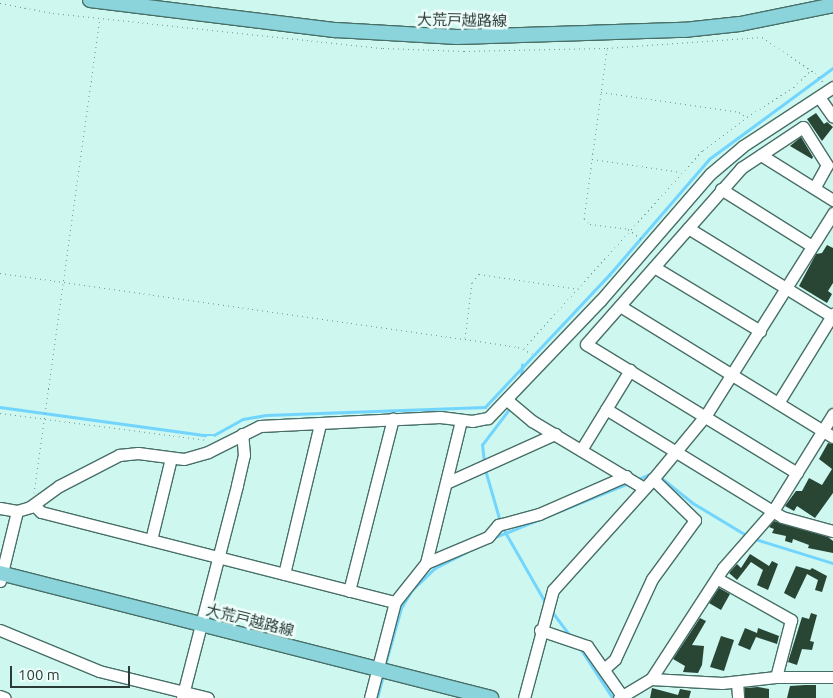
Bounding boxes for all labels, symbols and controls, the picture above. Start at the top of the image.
street label: 大荒戸越路線 [417,10,507,30]
street label: 大荒戸越路線 [204,600,296,640]
scale bar [12,656,132,688]
text: 100 m [18,666,60,683]

